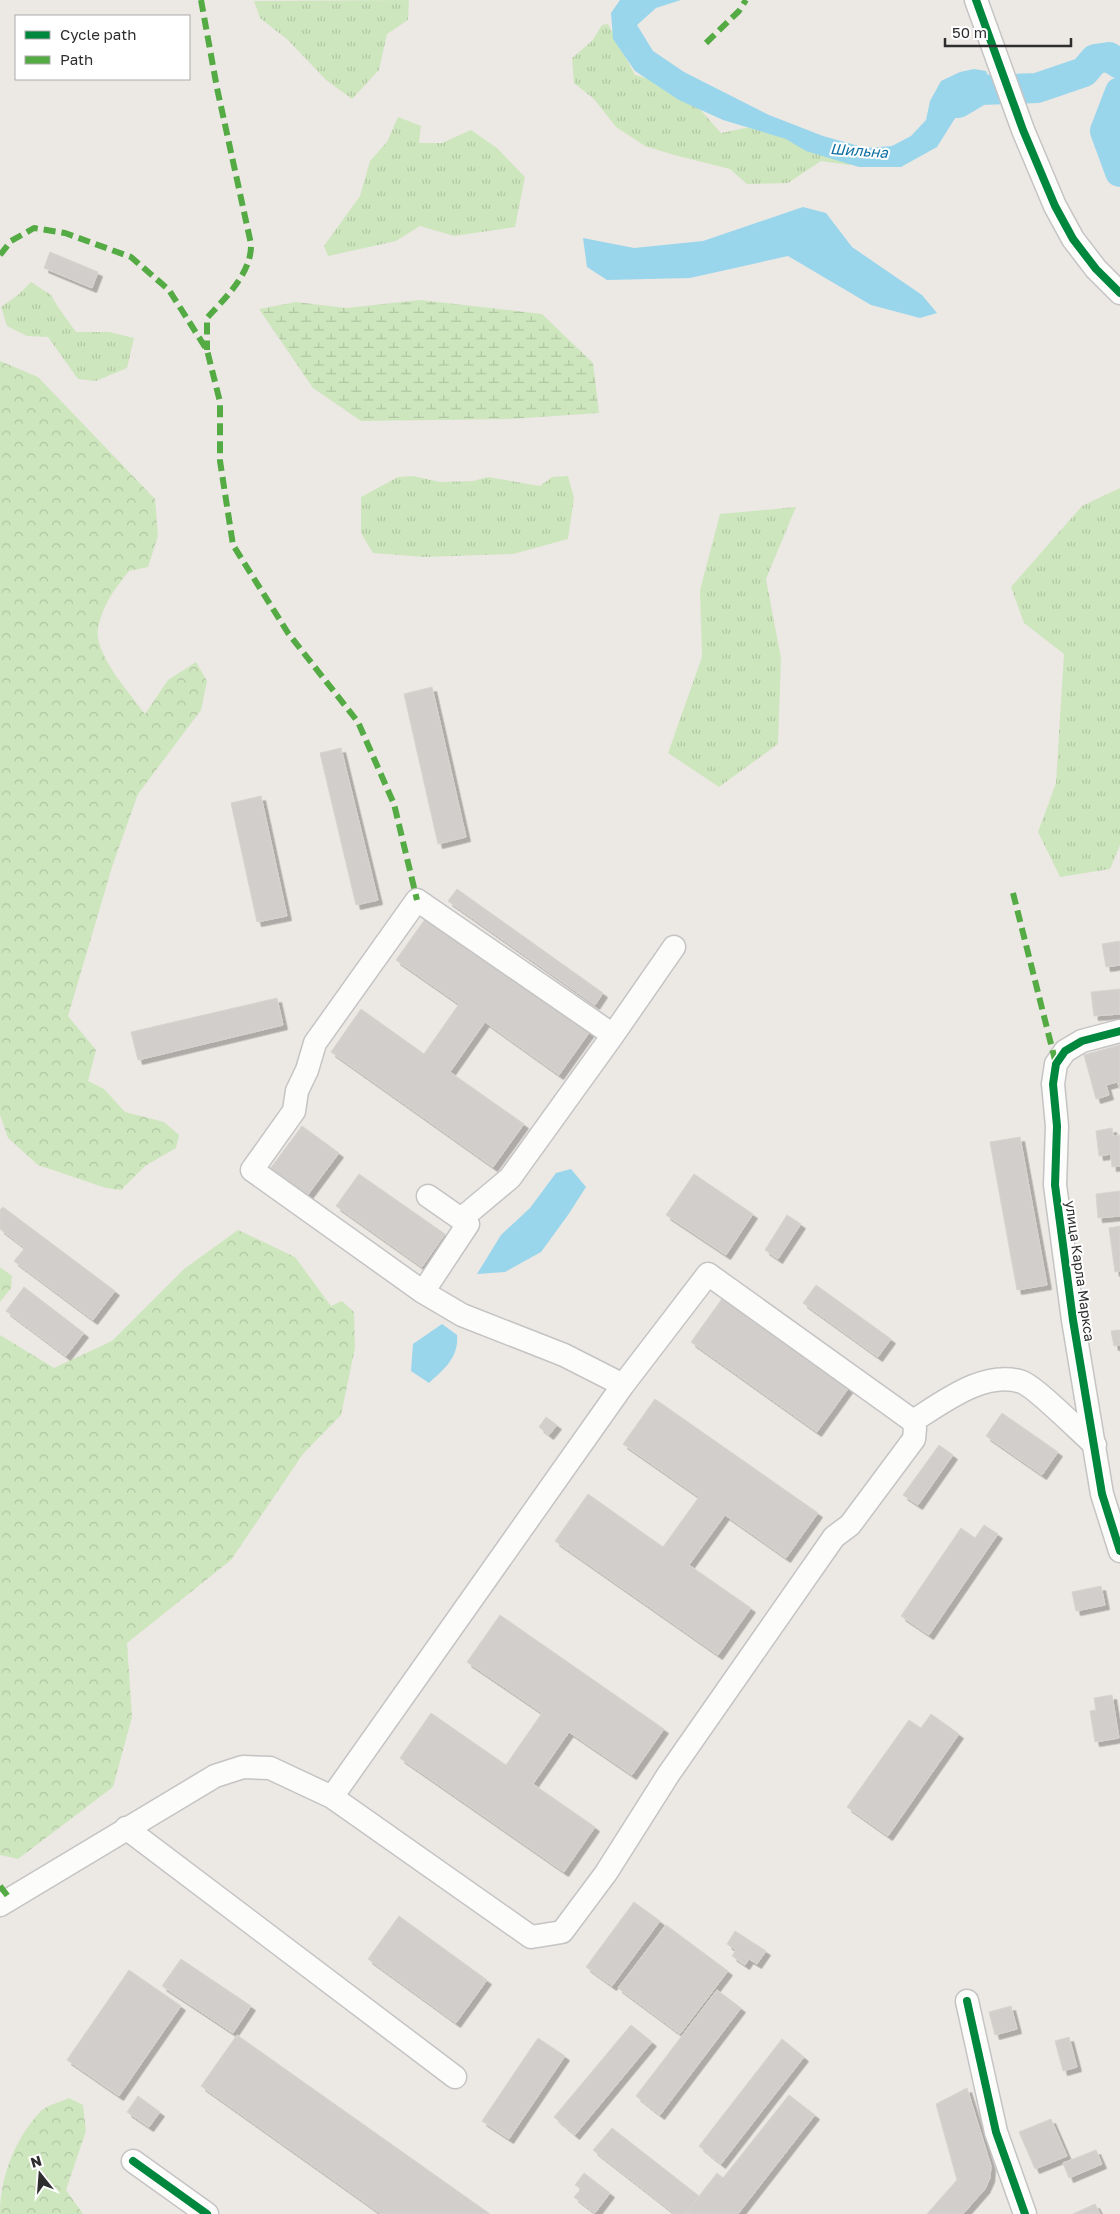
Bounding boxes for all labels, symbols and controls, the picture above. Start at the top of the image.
legend [15,15,190,80]
scale bar [945,15,1071,47]
text: 50 m [952,23,987,41]
text: Cycle path [60,25,136,43]
text: Path [60,50,93,68]
water label: Шильна [830,139,889,161]
street label: улица Карла Маркса [1062,1199,1099,1342]
north arrow [15,2149,65,2199]
text: N [28,2151,44,2171]

